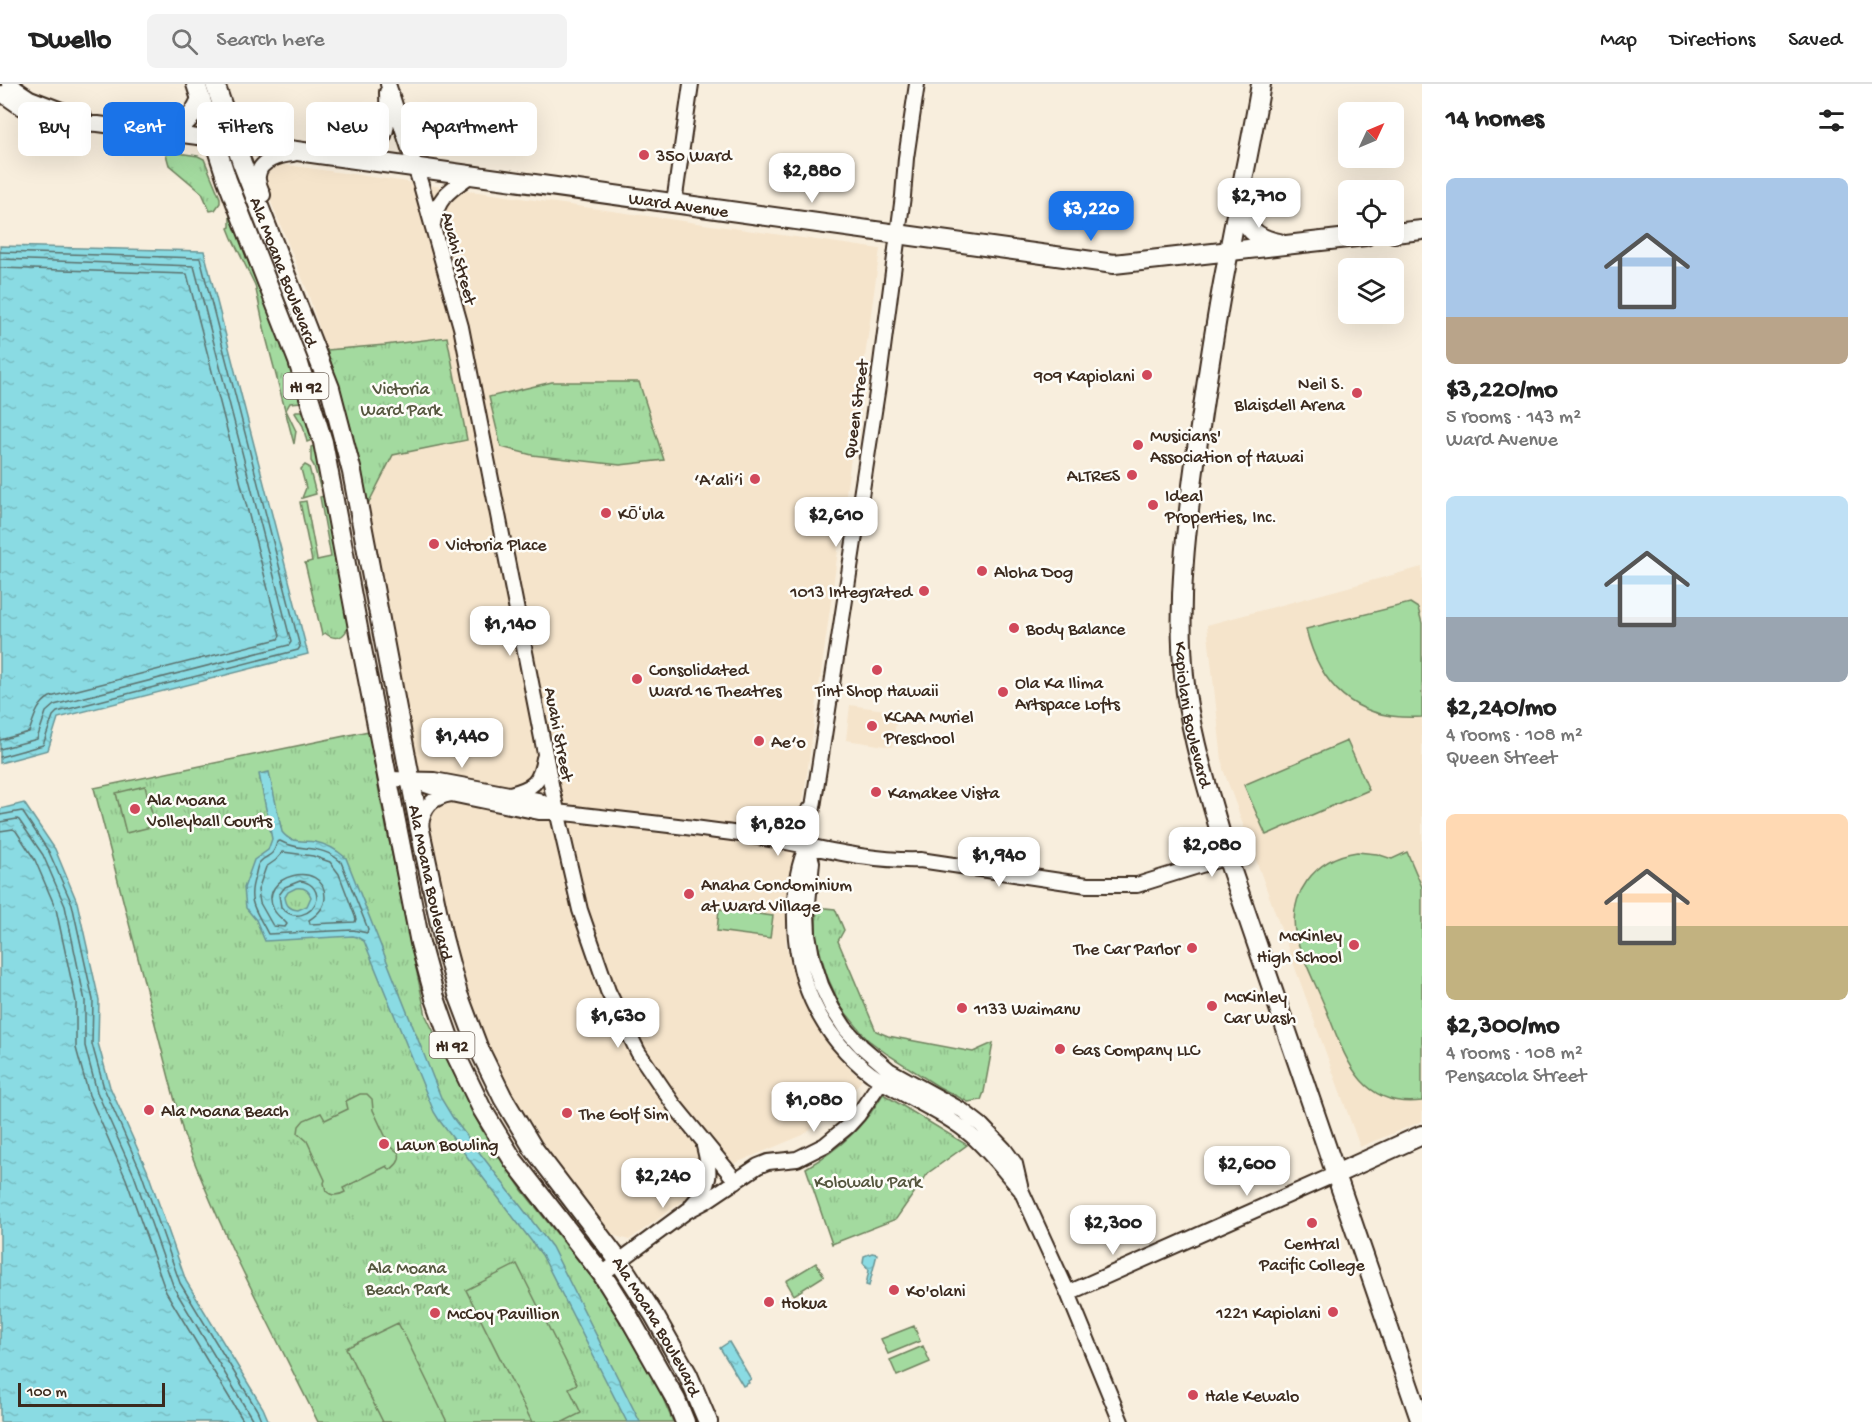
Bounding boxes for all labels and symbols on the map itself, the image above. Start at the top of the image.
north arrow [1338,102,1404,168]
place label: 350 Ward [655,147,733,168]
marker: 350 Ward [637,148,651,162]
pin: $2,880 [763,153,861,204]
pin: $2,710 [1210,178,1308,229]
street label: Ward Avenue [627,189,730,224]
pin: $3,220 [1042,191,1140,242]
street label: Ala Moana Boulevard [243,195,321,351]
street label: Auahi Street [435,210,480,309]
street label: Queen Street [840,357,875,460]
place label: 909 Kapiolani [1033,367,1135,388]
marker: 909 Kapiolani [1140,368,1154,382]
road number: HI 92 [284,373,328,399]
place label: Neil S. Blaisdell Arena [1233,375,1346,417]
park label: Victoria Ward Park [361,380,443,422]
marker: Neil S. Blaisdell Arena [1350,386,1364,400]
place label: Musicians' Association of Hawai [1150,427,1304,469]
marker: Musicians' Association of Hawai [1131,438,1145,452]
place label: ALTRES [1067,467,1121,488]
marker: ALTRES [1125,468,1139,482]
place label: ‘A‘ali‘i [694,471,743,492]
marker: ‘A‘ali‘i [748,472,762,486]
place label: Ideal Properties, Inc. [1164,487,1277,529]
pin: $2,610 [787,497,885,548]
marker: Ideal Properties, Inc. [1146,498,1160,512]
place label: Kōʻula [618,505,665,526]
marker: Kōʻula [599,506,613,520]
place label: Victoria Place [445,536,547,557]
marker: Victoria Place [427,537,441,551]
place label: Aloha Dog [994,563,1073,584]
marker: Aloha Dog [975,564,989,578]
place label: 1013 Integrated [789,583,913,604]
marker: 1013 Integrated [917,584,931,598]
pin: $1,140 [461,606,559,657]
place label: Body Balance [1025,620,1126,641]
marker: Body Balance [1007,621,1021,635]
street label: Kapiolani Boulevard [1169,641,1215,792]
place label: Consolidated Ward 16 Theatres [649,661,783,703]
marker: Tint Shop Hawaii [870,663,884,677]
marker: Consolidated Ward 16 Theatres [630,672,644,686]
place label: Ola Ka Ilima Artspace Lofts [1015,674,1121,716]
place label: Tint Shop Hawaii [814,682,939,703]
marker: Ola Ka Ilima Artspace Lofts [996,685,1010,699]
street label: Auahi Street [538,686,577,785]
place label: KCAA Muriel Preschool [883,708,974,750]
pin: $1,440 [413,718,511,769]
marker: KCAA Muriel Preschool [865,719,879,733]
place label: Ae‘o [771,733,806,754]
marker: Ae‘o [752,734,766,748]
place label: Kamakee Vista [888,784,1000,805]
marker: Kamakee Vista [869,785,883,799]
place label: Ala Moana Volleyball Courts [146,791,273,833]
marker: Ala Moana Volleyball Courts [128,802,142,816]
street label: Ala Moana Boulevard [402,803,457,965]
pin: $1,820 [729,806,827,857]
pin: $2,080 [1163,827,1261,878]
pin: $1,940 [950,837,1048,888]
place label: Anaha Condominium at Ward Village [701,876,852,918]
marker: Anaha Condominium at Ward Village [682,887,696,901]
place label: McKinley High School [1257,927,1342,969]
marker: McKinley High School [1347,938,1361,952]
place label: The Car Parlor [1072,940,1182,961]
marker: The Car Parlor [1185,941,1199,955]
place label: McKinley Car Wash [1224,988,1296,1030]
pin: $1,630 [569,998,667,1049]
marker: McKinley Car Wash [1205,999,1219,1013]
place label: 1133 Waimanu [973,1000,1081,1021]
marker: 1133 Waimanu [955,1001,969,1015]
road number: HI 92 [430,1032,474,1058]
place label: Gas Company LLC [1072,1041,1201,1062]
marker: Gas Company LLC [1053,1042,1067,1056]
pin: $1,080 [765,1082,863,1133]
place label: Ala Moana Beach [161,1102,289,1123]
marker: Ala Moana Beach [142,1103,156,1117]
place label: The Golf Sim [578,1105,669,1126]
marker: The Golf Sim [560,1106,574,1120]
place label: Lawn Bowling [396,1136,499,1157]
marker: Lawn Bowling [377,1137,391,1151]
pin: $2,600 [1198,1146,1296,1197]
pin: $2,240 [614,1158,712,1209]
park label: Kolowalu Park [814,1173,924,1194]
pin: $2,300 [1064,1205,1162,1256]
marker: Central Pacific College [1305,1216,1319,1230]
place label: Central Pacific College [1258,1235,1365,1277]
street label: Ala Moana Boulevard [606,1253,704,1401]
park label: Ala Moana Beach Park [365,1259,450,1301]
place label: Ko'olani [906,1282,966,1303]
marker: Ko'olani [887,1283,901,1297]
place label: Hokua [781,1294,828,1315]
marker: Hokua [762,1295,776,1309]
place label: 1221 Kapiolani [1215,1304,1321,1325]
place label: McCoy Pavillion [447,1305,560,1326]
marker: 1221 Kapiolani [1326,1305,1340,1319]
marker: McCoy Pavillion [428,1306,442,1320]
scale bar [18,1380,165,1408]
place label: Hale Kewalo [1205,1387,1299,1408]
marker: Hale Kewalo [1186,1388,1200,1402]

